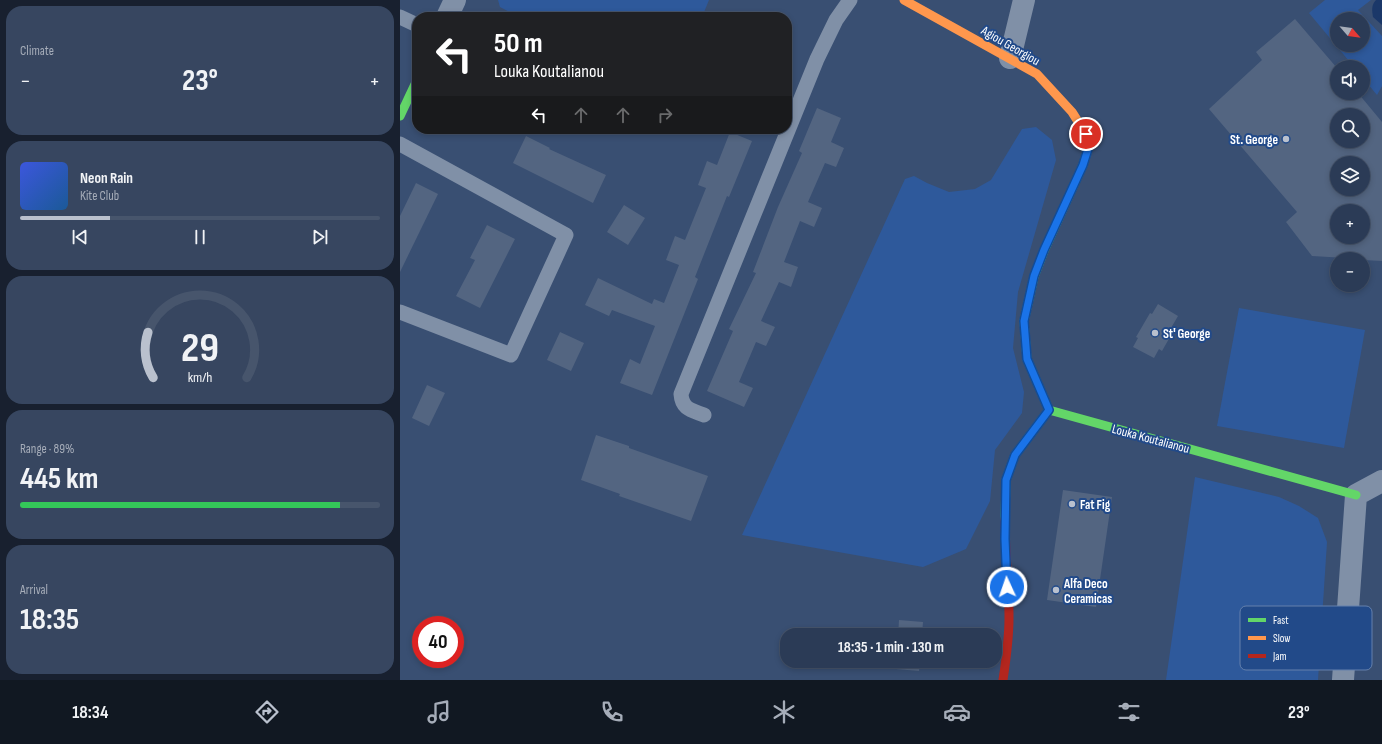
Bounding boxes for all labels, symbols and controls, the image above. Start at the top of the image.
north arrow [1330,12,1370,52]
map controls [1330,12,1370,292]
street label: Agiou Georgiou [977,22,1043,69]
text: 50 m [494,27,543,60]
icon: left [428,28,480,80]
text: Climate [20,43,54,59]
button: sound [1330,60,1370,100]
text: Louka Koutalianou [494,61,604,82]
text: 23° [182,63,218,99]
text: − [20,68,31,95]
text: + [369,68,380,95]
icon: left [528,104,550,126]
icon: ahead [570,104,592,126]
icon: ahead [612,104,634,126]
icon: right [654,104,676,126]
button: search [1330,108,1370,148]
pin [1069,117,1103,151]
icon: arrive [1075,123,1097,145]
place label: St. George [1230,132,1278,148]
marker: St. George [1281,134,1291,144]
button: layers [1330,156,1370,196]
text: Neon Rain [80,169,133,188]
text: Kite Club [80,188,119,204]
button: + [1330,204,1370,244]
icon: previous [69,226,91,248]
icon: pause [189,226,211,248]
icon: next [309,226,331,248]
button: − [1330,252,1370,292]
text: 29 [181,324,219,373]
place label: St' George [1163,326,1211,342]
marker: St' George [1150,328,1160,338]
text: km/h [188,369,212,386]
street label: Louka Koutalianou [1110,421,1191,457]
text: Range · 89% [20,441,74,457]
text: 445 km [20,461,98,497]
place label: Fat Fig [1080,497,1111,513]
marker: Fat Fig [1067,499,1077,509]
position arrow [986,566,1028,608]
place label: Alfa Deco Ceramicas [1063,576,1112,607]
text: Arrival [20,582,48,598]
marker: Alfa Deco Ceramicas [1051,585,1061,595]
text: 18:35 [20,602,79,638]
legend [1240,606,1372,670]
text: Fast [1273,614,1289,627]
speed limit sign: 40 [412,616,464,668]
text: Slow [1273,632,1290,645]
text: 18:35 · 1 min · 130 m [838,638,944,657]
text: Jam [1272,650,1287,663]
icon: directions [253,698,281,726]
icon: music [425,698,453,726]
icon: phone [598,698,626,726]
icon: climate [770,698,798,726]
icon: car [943,698,971,726]
icon: filters [1115,698,1143,726]
text: 18:34 [72,702,108,723]
text: 23° [1288,702,1310,723]

